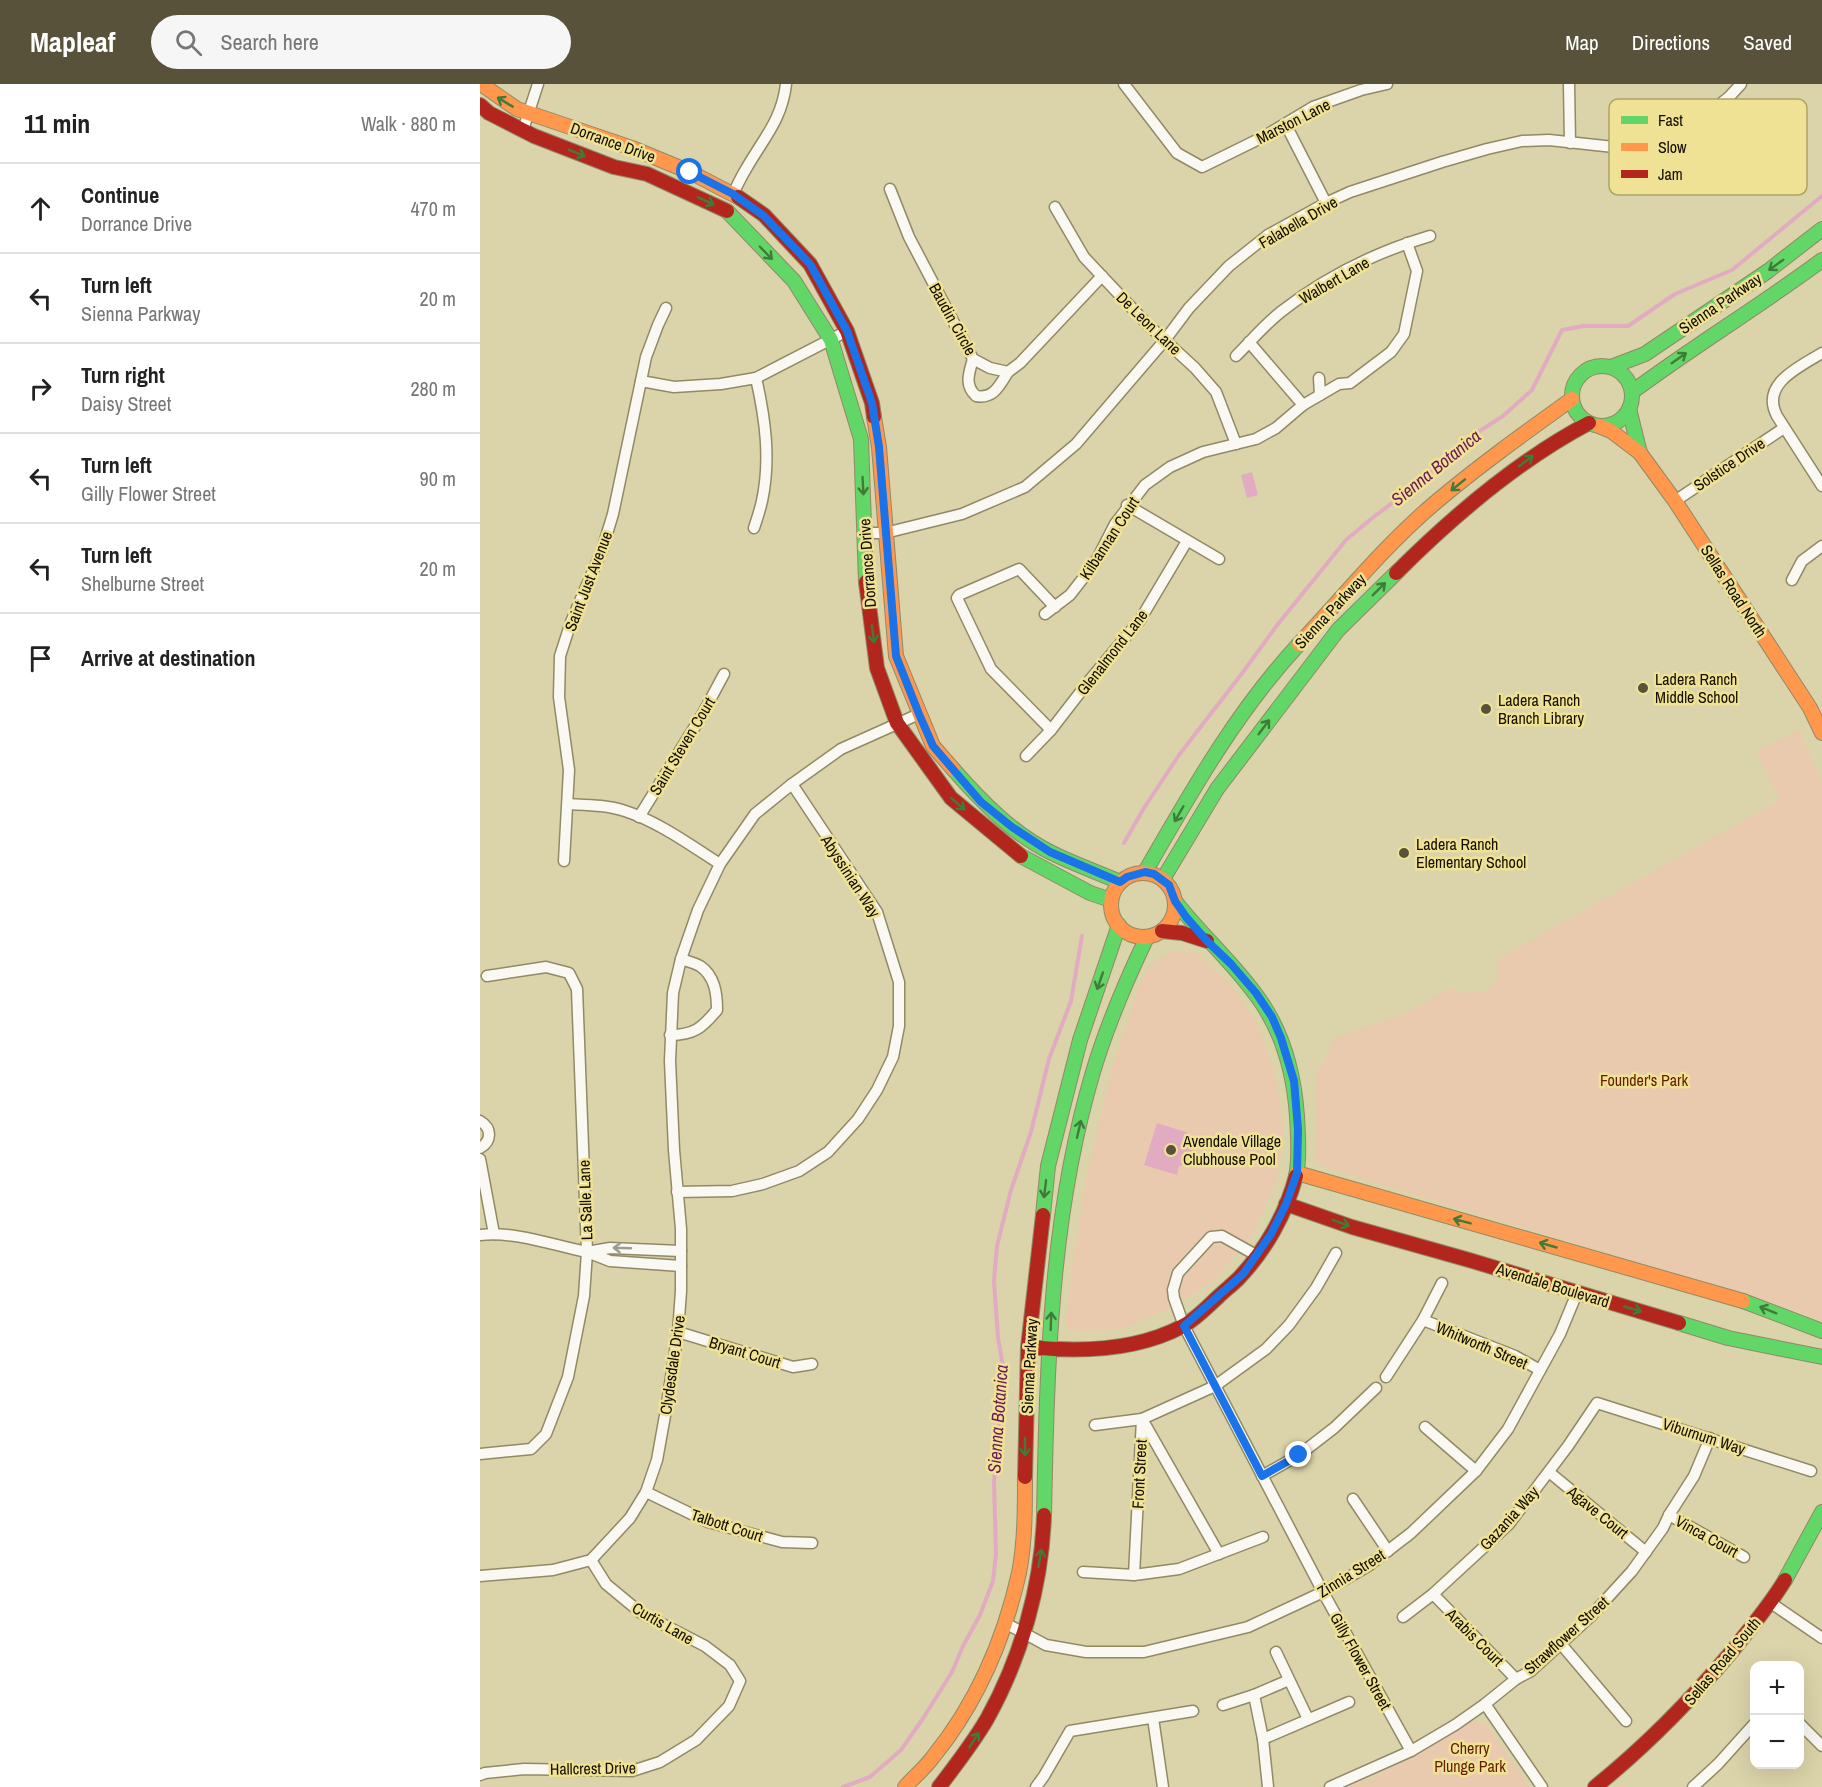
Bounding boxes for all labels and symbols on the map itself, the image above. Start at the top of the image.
street label: Marston Lane [1252,93,1334,149]
one-way arrow [497,95,514,107]
legend [1609,99,1807,195]
text: Fast [1658,109,1683,131]
street label: Dorrance Drive [567,116,659,168]
text: Slow [1658,136,1687,158]
one-way arrow [568,148,586,159]
route start [676,158,702,184]
text: Jam [1658,163,1683,185]
street label: Falabella Drive [1255,191,1341,253]
one-way arrow [696,196,714,208]
one-way arrow [759,245,774,260]
street label: Walbert Lane [1295,251,1373,309]
one-way arrow [1769,259,1785,271]
street label: Sienna Parkway [1674,267,1766,339]
street label: Baudin Circle [924,279,982,359]
street label: De Leon Lane [1112,286,1186,360]
one-way arrow [1670,352,1687,364]
water label: Sienna Botanica [1385,424,1486,512]
street label: Solstice Drive [1689,432,1769,496]
one-way arrow [1518,455,1534,468]
one-way arrow [857,476,868,496]
one-way arrow [1450,478,1466,491]
street label: Kilbannan Court [1074,492,1144,584]
street label: Dorrance Drive [853,518,881,608]
street label: Saint Just Avenue [559,528,617,634]
street label: Sellas Road North [1696,540,1772,642]
street label: Sienna Parkway [1289,568,1371,653]
one-way arrow [1372,581,1387,596]
street label: Glenalmond Lane [1071,604,1153,700]
one-way arrow [867,623,878,643]
place label: Ladera Ranch Middle School [1655,668,1738,708]
marker: Ladera Ranch Middle School [1636,681,1650,695]
place label: Ladera Ranch Branch Library [1498,689,1584,729]
street label: Saint Steven Court [644,693,720,799]
marker: Ladera Ranch Branch Library [1479,702,1493,716]
one-way arrow [1257,720,1270,736]
one-way arrow [950,797,965,811]
one-way arrow [1172,805,1184,822]
street label: Abyssinian Way [816,830,886,922]
place label: Ladera Ranch Elementary School [1416,833,1526,873]
marker: Ladera Ranch Elementary School [1397,846,1411,860]
one-way arrow [1093,971,1104,989]
park label: Founder's Park [1600,1069,1688,1091]
one-way arrow [1074,1119,1086,1138]
place label: Avendale Village Clubhouse Pool [1182,1130,1281,1170]
marker: Avendale Village Clubhouse Pool [1164,1143,1178,1157]
street label: La Salle Lane [573,1160,597,1240]
one-way arrow [1039,1179,1050,1199]
one-way arrow [1453,1214,1472,1226]
one-way arrow [1332,1219,1350,1230]
one-way arrow [1539,1239,1558,1250]
one-way arrow [613,1243,633,1254]
street label: Avendale Boulevard [1493,1257,1612,1313]
one-way arrow [1623,1304,1642,1315]
one-way arrow [1759,1304,1777,1315]
one-way arrow [1045,1312,1056,1332]
street label: Clydesdale Drive [654,1314,690,1416]
street label: Whitworth Street [1433,1316,1532,1374]
street label: Sienna Parkway [1016,1317,1043,1414]
street label: Bryant Court [707,1331,784,1373]
water label: Sienna Botanica [981,1364,1014,1474]
street label: Viburnum Way [1660,1412,1749,1460]
one-way arrow [1019,1437,1031,1457]
street label: Front Street [1126,1438,1152,1509]
route end [1285,1441,1311,1467]
street label: Agave Court [1562,1480,1634,1544]
street label: Gazania Way [1474,1481,1544,1555]
street label: Talbott Court [688,1503,766,1547]
street label: Vinca Court [1671,1510,1743,1563]
street label: Zinnia Street [1313,1543,1389,1602]
one-way arrow [1034,1549,1045,1568]
street label: Strawflower Street [1519,1591,1613,1679]
street label: Curtis Lane [628,1597,698,1649]
street label: Arabis Court [1440,1602,1509,1671]
street label: Gilly Flower Street [1325,1608,1397,1714]
street label: Sellas Road South [1679,1612,1765,1710]
one-way arrow [968,1732,980,1749]
park label: Cherry Plunge Park [1434,1737,1506,1777]
street label: Hallcrest Drive [550,1756,636,1780]

